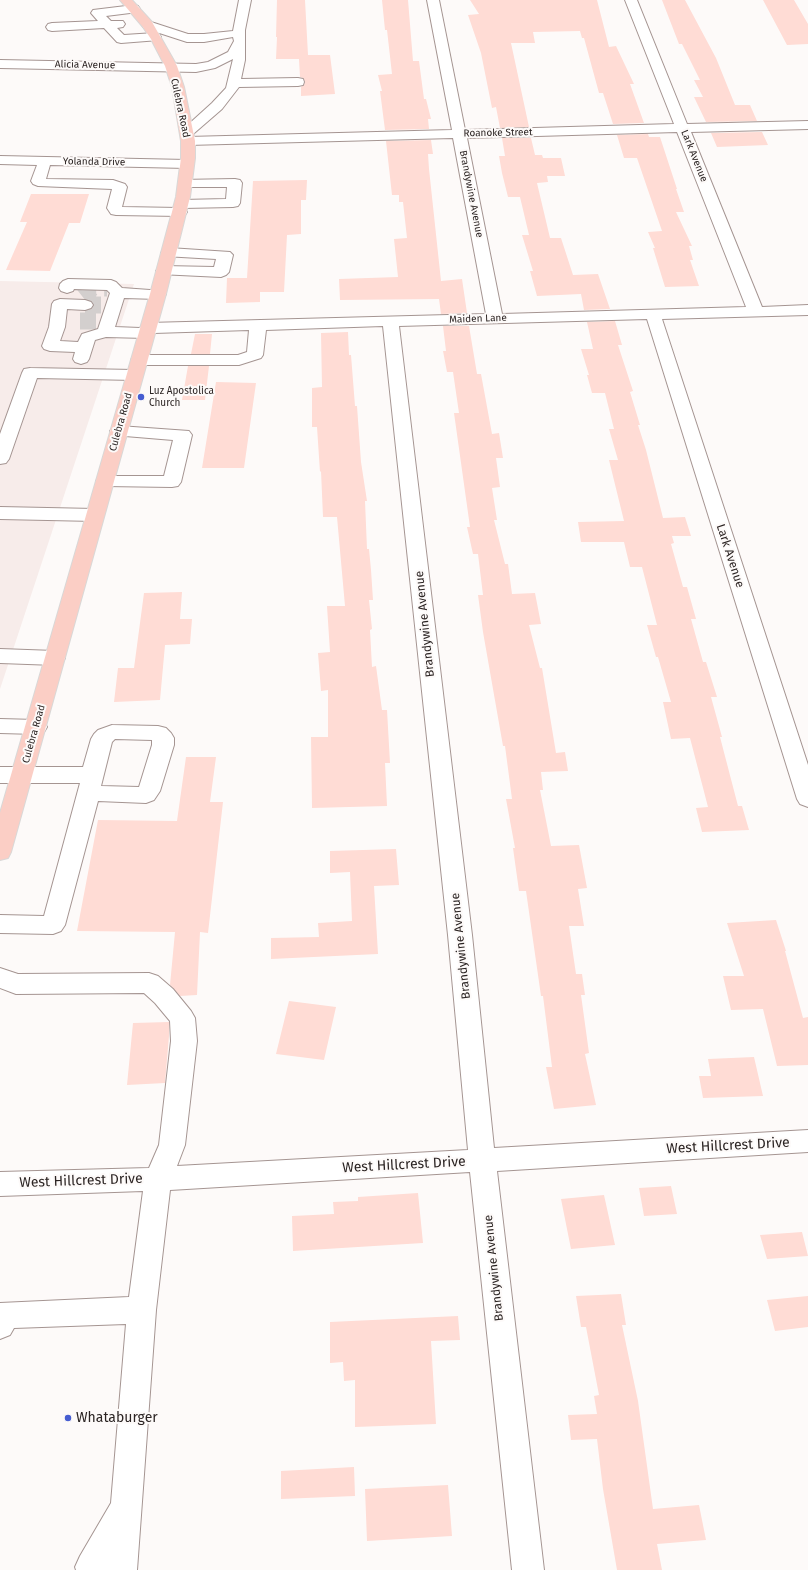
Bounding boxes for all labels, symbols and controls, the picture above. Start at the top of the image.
street label: Alicia Avenue [55,58,115,72]
street label: Culebra Road [168,77,192,139]
street label: Roanoke Street [463,126,533,140]
street label: Lark Avenue [678,128,710,184]
street label: Brandywine Avenue [457,149,485,239]
street label: Yolanda Drive [63,155,125,169]
street label: Maiden Lane [449,312,507,326]
place label: Luz Apostolica Church [149,385,214,408]
street label: Culebra Road [107,391,135,453]
marker: Luz Apostolica Church [136,392,146,402]
street label: Lark Avenue [713,522,747,590]
street label: Brandywine Avenue [412,570,438,678]
street label: Culebra Road [20,703,48,765]
street label: Brandywine Avenue [448,892,474,1000]
street label: West Hillcrest Drive [666,1134,790,1158]
street label: West Hillcrest Drive [342,1153,466,1177]
street label: West Hillcrest Drive [19,1170,143,1192]
street label: Brandywine Avenue [481,1214,507,1322]
place label: Whataburger [76,1410,158,1426]
marker: Whataburger [63,1413,73,1423]

